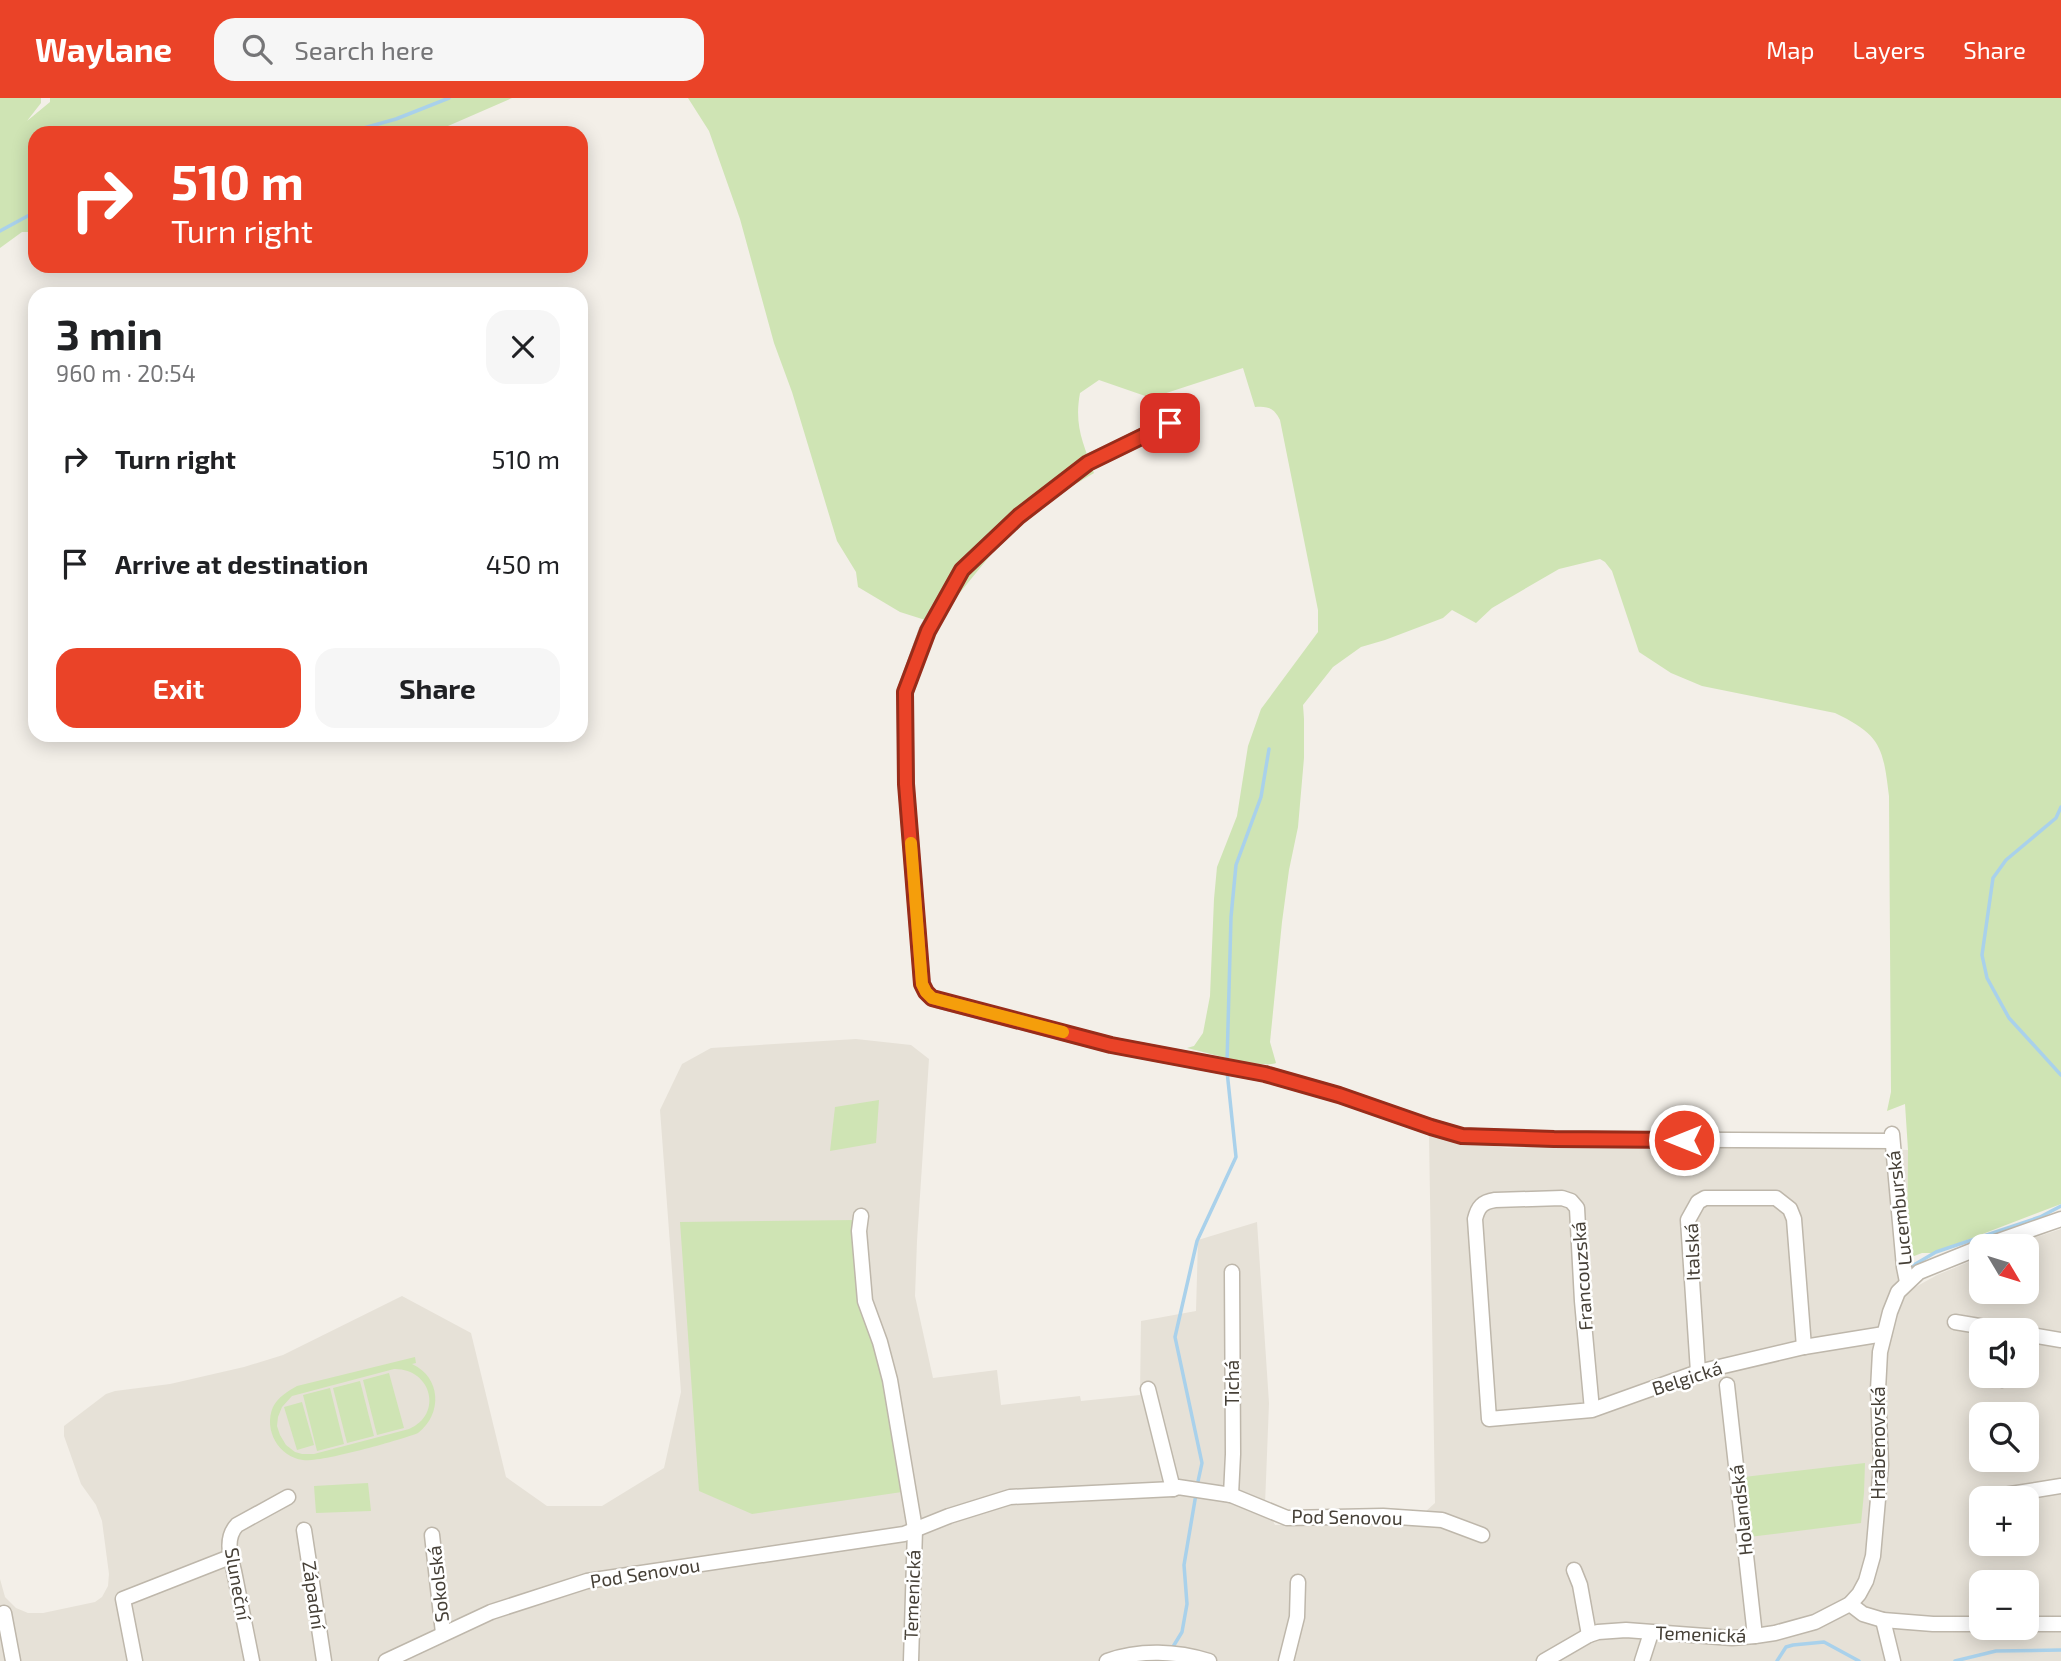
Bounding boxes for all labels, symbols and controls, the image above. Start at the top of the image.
search box [214,18,704,81]
text: Waylane [35,29,172,69]
icon: search [238,30,276,68]
text: Search here [294,34,434,65]
text: Map [1766,35,1814,64]
text: Layers [1852,35,1925,64]
text: Share [1963,35,2026,64]
text: 510 m [171,151,304,210]
icon: right [56,154,147,245]
text: Turn right [171,211,313,249]
text: 3 min [56,308,163,358]
button: close [486,310,560,384]
text: 960 m · 20:54 [56,359,196,387]
pin [1140,393,1200,453]
icon: arrive [1151,404,1189,442]
icon: right [56,440,94,478]
text: Turn right [115,443,236,474]
text: 510 m [491,443,560,474]
icon: arrive [56,545,94,583]
text: Arrive at destination [115,548,368,579]
text: 450 m [486,548,560,579]
button: Exit [56,648,301,728]
button: Share [315,648,560,728]
position arrow [1647,1103,1721,1177]
street label: Lucemburská [1881,1149,1916,1267]
street label: Francouzská [1566,1221,1597,1331]
street label: Italská [1679,1223,1704,1281]
north arrow [1969,1234,2039,1304]
map controls [1969,1234,2039,1640]
button: sound [1969,1318,2039,1388]
street label: Belgická [1649,1355,1725,1400]
street label: Tichá [1220,1360,1243,1406]
street label: Hrabenovská [1866,1386,1889,1500]
button: search [1969,1402,2039,1472]
street label: Holandská [1724,1463,1757,1557]
button: + [1969,1486,2039,1556]
street label: Pod Senovou [1291,1504,1403,1529]
street label: Sokolská [422,1545,453,1624]
street label: Sluneční [221,1546,256,1623]
street label: Temenická [898,1549,925,1641]
street label: Pod Senovou [588,1552,702,1593]
street label: Západní [298,1559,331,1632]
button: − [1969,1570,2039,1640]
street label: Temenická [1655,1620,1747,1647]

